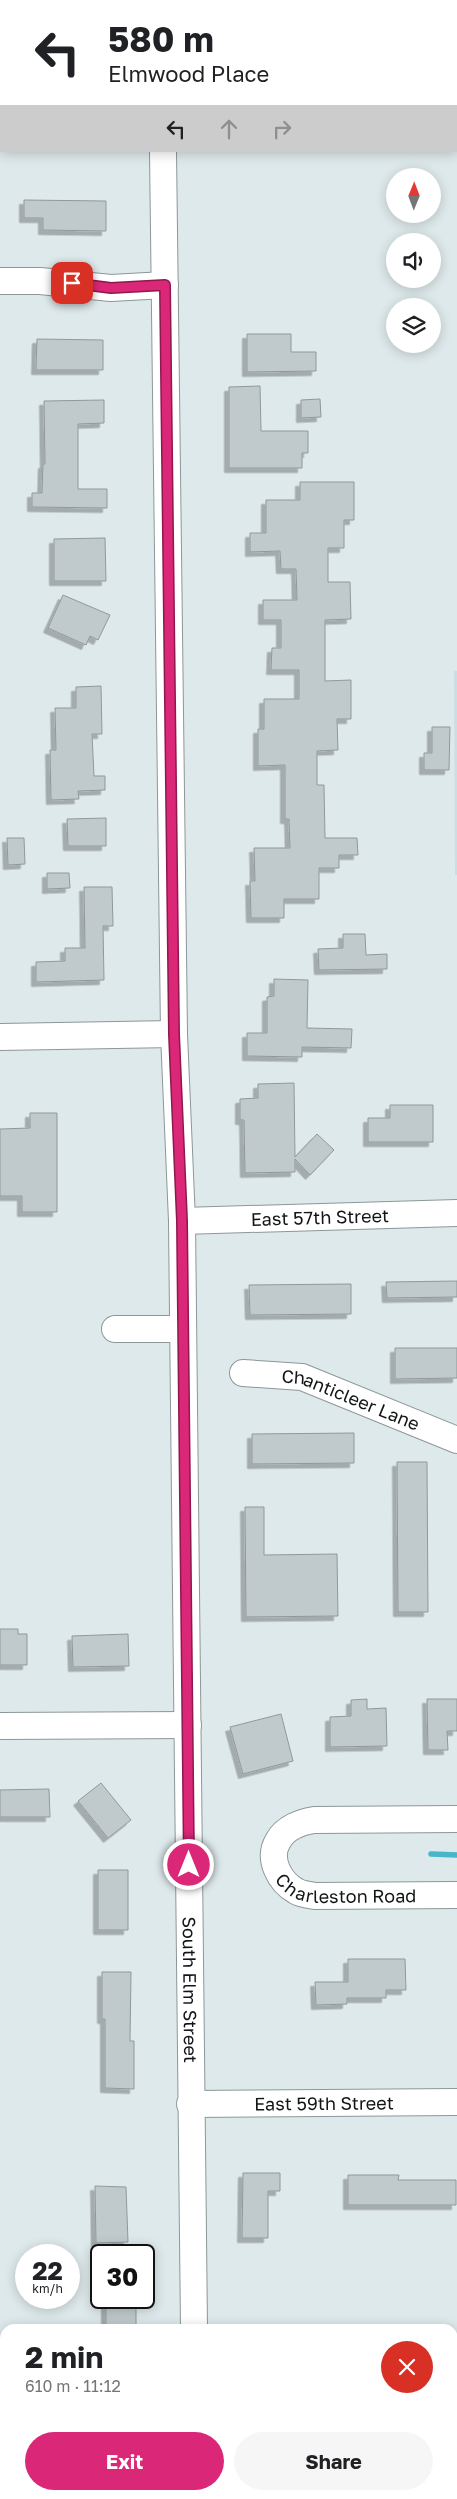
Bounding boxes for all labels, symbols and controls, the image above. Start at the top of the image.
text: 580 m [108,18,214,60]
icon: left [25,20,90,85]
text: Elmwood Place [108,60,269,87]
icon: left [162,115,190,143]
icon: ahead [215,115,243,143]
icon: right [268,115,296,143]
north arrow [386,168,441,222]
map controls [386,168,441,353]
button: sound [386,233,441,288]
pin [51,262,93,304]
icon: arrive [58,269,86,297]
button: layers [386,298,441,353]
street label: East 57th Street [250,1204,389,1230]
street label: Chanticleer Lane [281,1365,423,1435]
position arrow [162,1838,214,1890]
street label: Charleston Road [271,1869,416,1907]
street label: South Elm Street [179,1916,202,2063]
street label: East 59th Street [254,2091,394,2115]
speed limit sign: 30 [90,2244,155,2309]
text: 22 [32,2255,63,2286]
text: km/h [32,2281,63,2296]
text: 2 min [25,2339,103,2375]
button: close [381,2341,433,2393]
text: 610 m · 11:12 [25,2376,121,2396]
button: Exit [25,2432,224,2490]
button: Share [234,2432,433,2490]

